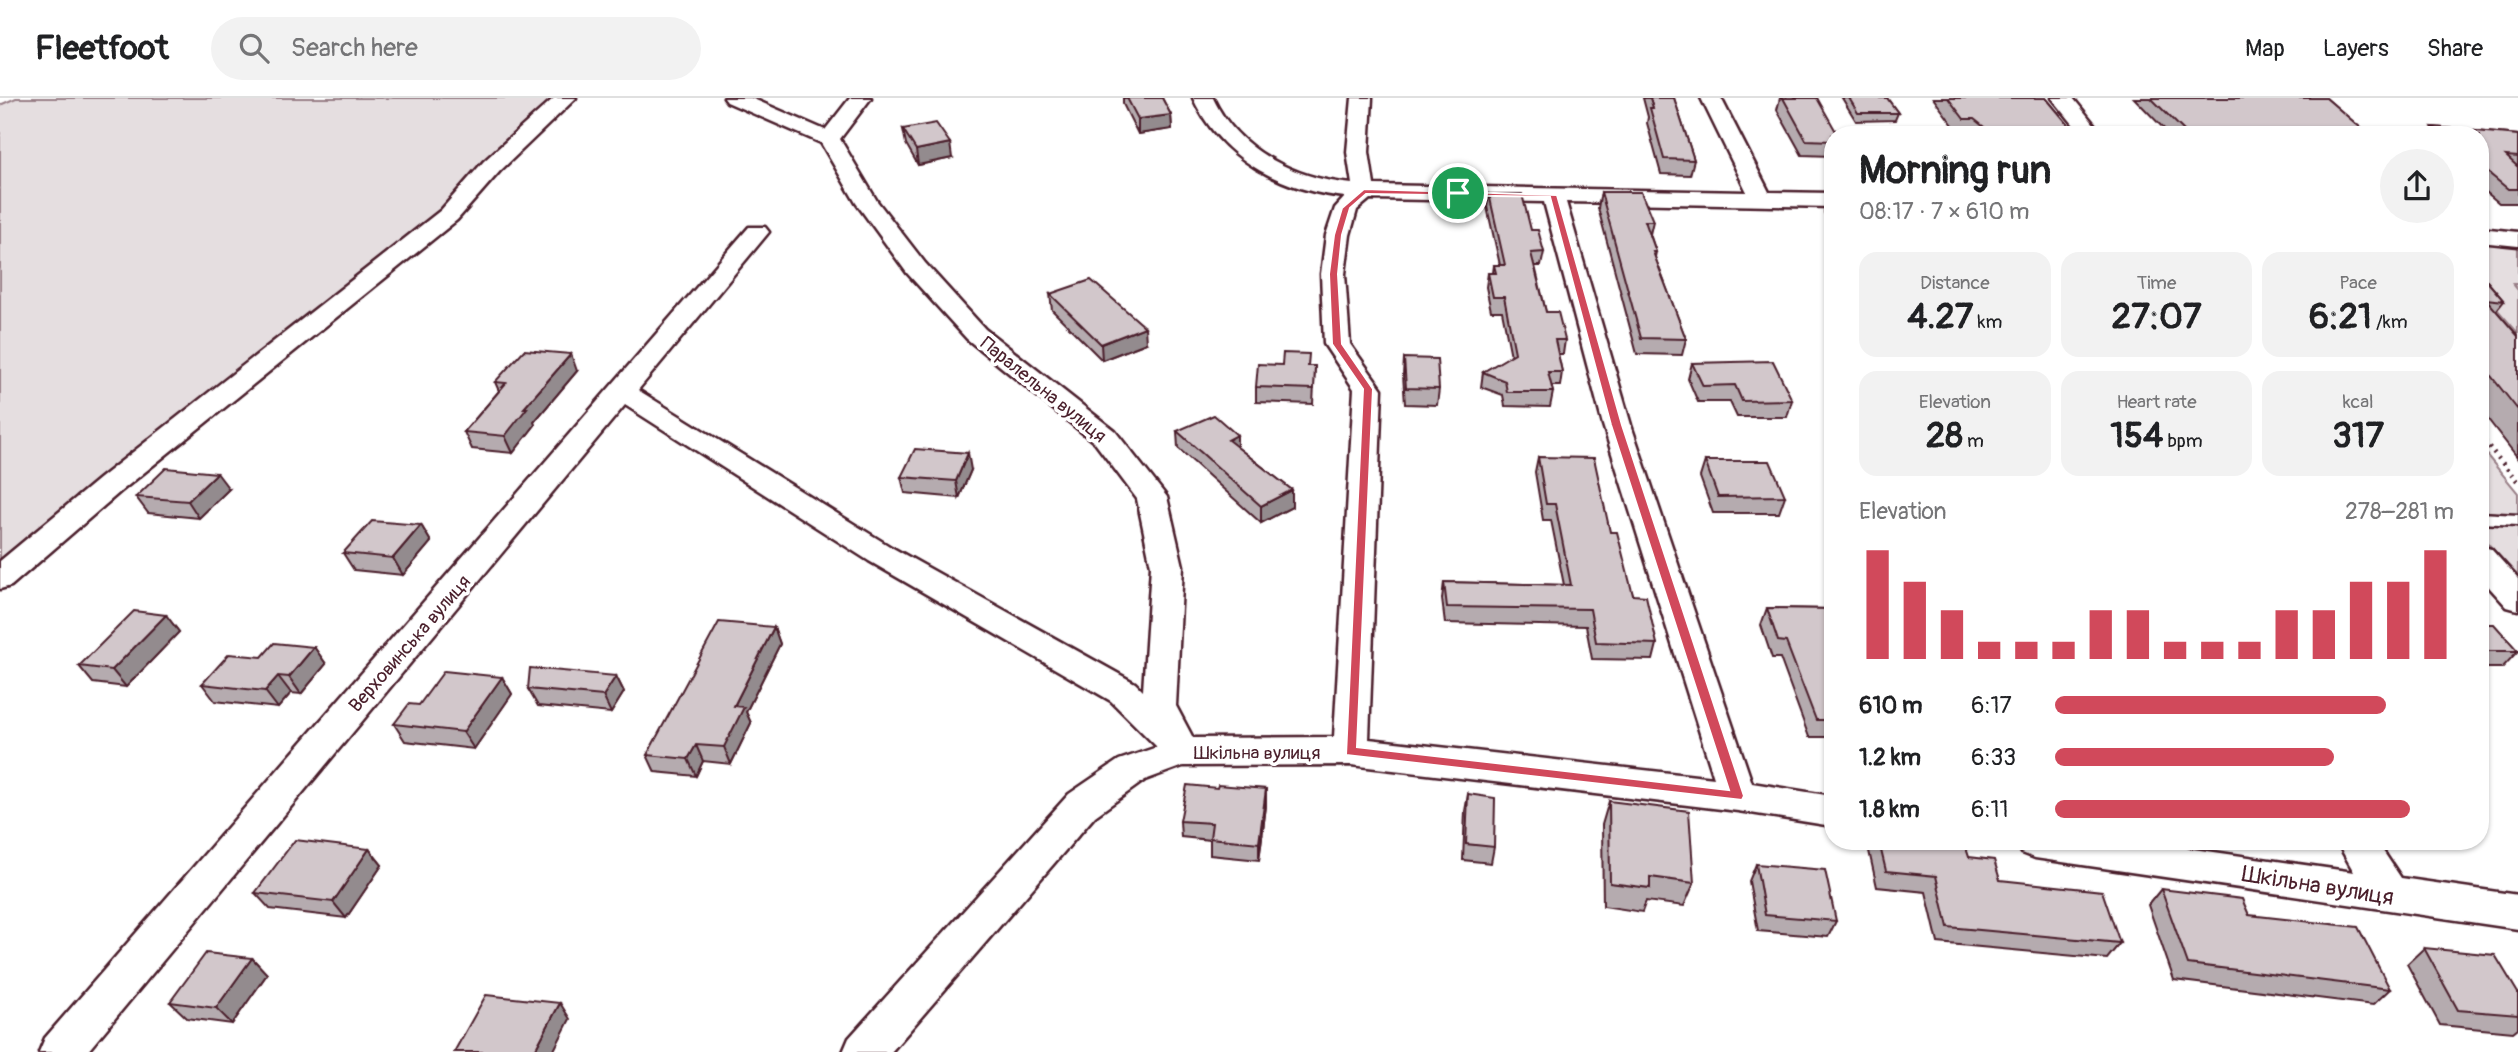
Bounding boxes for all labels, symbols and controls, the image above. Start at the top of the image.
search box [211,17,701,80]
text: Fleetfoot [35,28,169,69]
icon: search [235,29,273,67]
text: Search here [291,32,418,64]
text: Map [2245,34,2285,63]
text: Layers [2323,34,2389,63]
text: Share [2427,34,2483,63]
text: Morning run [1859,147,2051,195]
button: share [2380,149,2454,223]
pin [1428,163,1488,223]
icon: arrive [1439,174,1477,212]
text: 08:17 · 7 × 610 m [1859,197,2029,226]
text: Distance [1920,271,1990,295]
text: Time [2137,271,2176,295]
text: Pace [2339,271,2377,295]
text: 4.27 [1907,295,1973,339]
text: 27:07 [2112,295,2201,339]
text: 6:21 [2309,295,2372,339]
text: km [1973,310,2002,334]
text: /km [2372,310,2408,334]
street label: Паралельна вулиця [975,332,1111,448]
text: Elevation [1919,390,1991,414]
text: Heart rate [2116,390,2197,414]
text: kcal [2343,390,2374,414]
text: 28 [1926,414,1963,458]
text: 154 [2110,414,2163,458]
text: 317 [2332,414,2384,458]
text: m [1963,429,1984,453]
text: bpm [2163,429,2203,453]
text: Elevation [1859,497,1947,526]
text: 278–281 m [2345,497,2454,526]
street label: Верховинська вулиця [344,570,476,717]
text: 610 m [1859,691,1923,720]
text: 6:17 [1971,691,2012,720]
street label: Шкільна вулиця [1194,741,1320,765]
text: 1.2 km [1859,743,1921,772]
text: 6:33 [1971,743,2016,772]
text: 1.8 km [1859,795,1920,824]
text: 6:11 [1971,795,2009,824]
street label: Шкільна вулиця [2240,859,2396,912]

